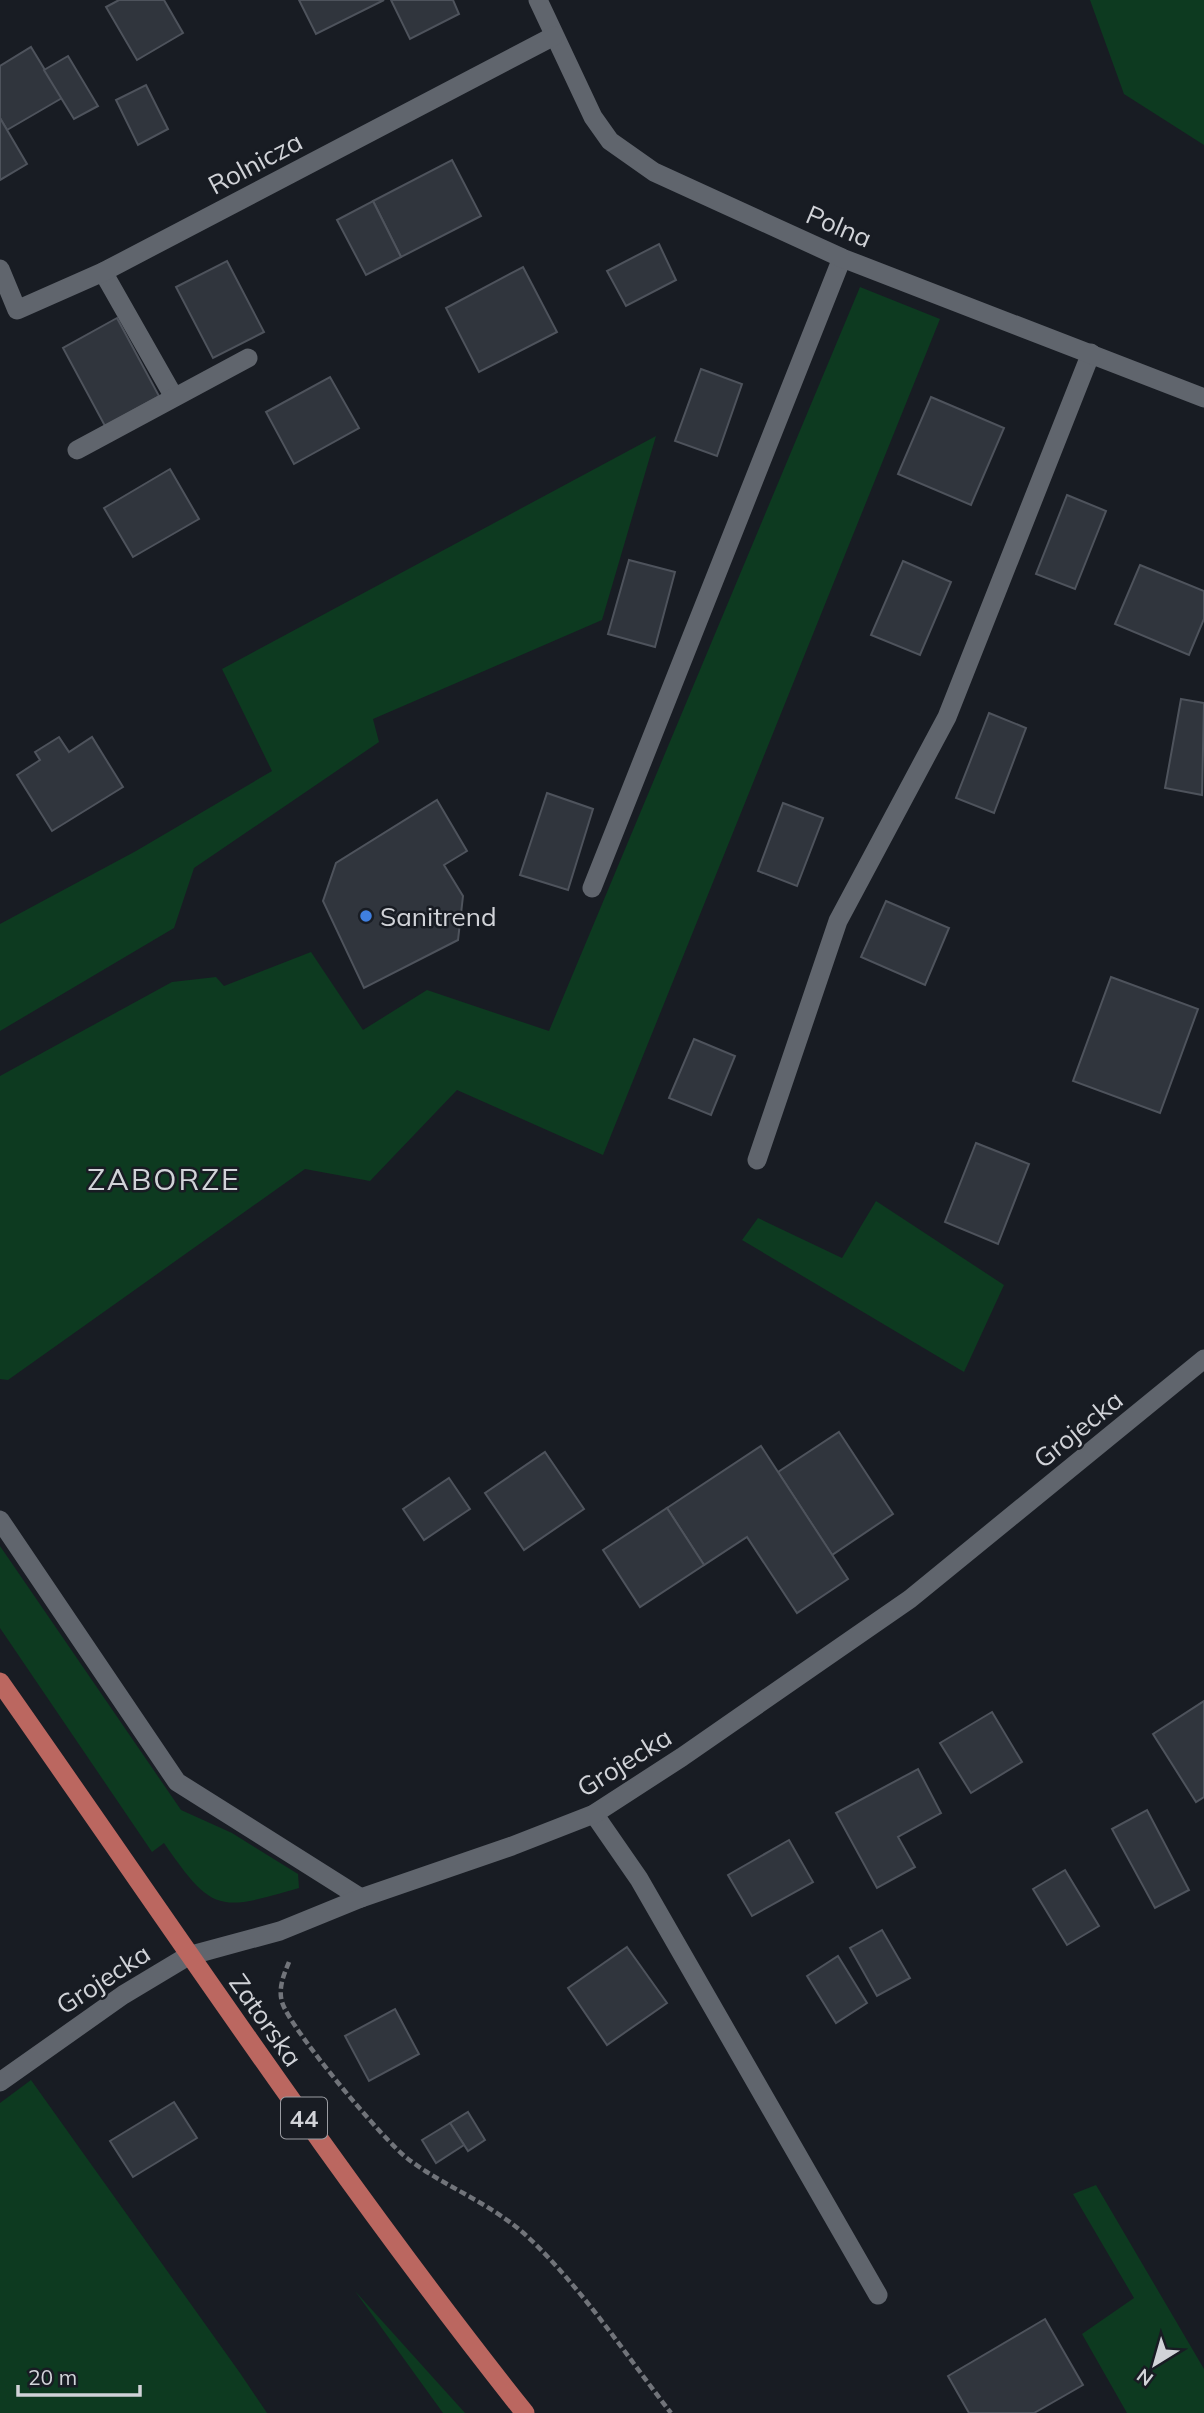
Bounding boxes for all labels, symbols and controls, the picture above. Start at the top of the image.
street label: Rolnicza [202,124,308,202]
street label: Polna [801,197,877,255]
place label: Sanitrend [380,900,497,933]
marker: Sanitrend [358,908,374,924]
district label: ZABORZE [87,1160,241,1198]
street label: Grojecka [1027,1383,1129,1475]
street label: Grojecka [571,1720,677,1804]
street label: Grojecka [50,1937,156,2021]
street label: Zatorska [222,1967,310,2073]
road number: 44 [281,2098,327,2138]
north arrow [1120,2329,1190,2399]
scale bar [18,2354,140,2398]
text: 20 m [28,2364,77,2390]
text: N [1132,2364,1158,2391]

